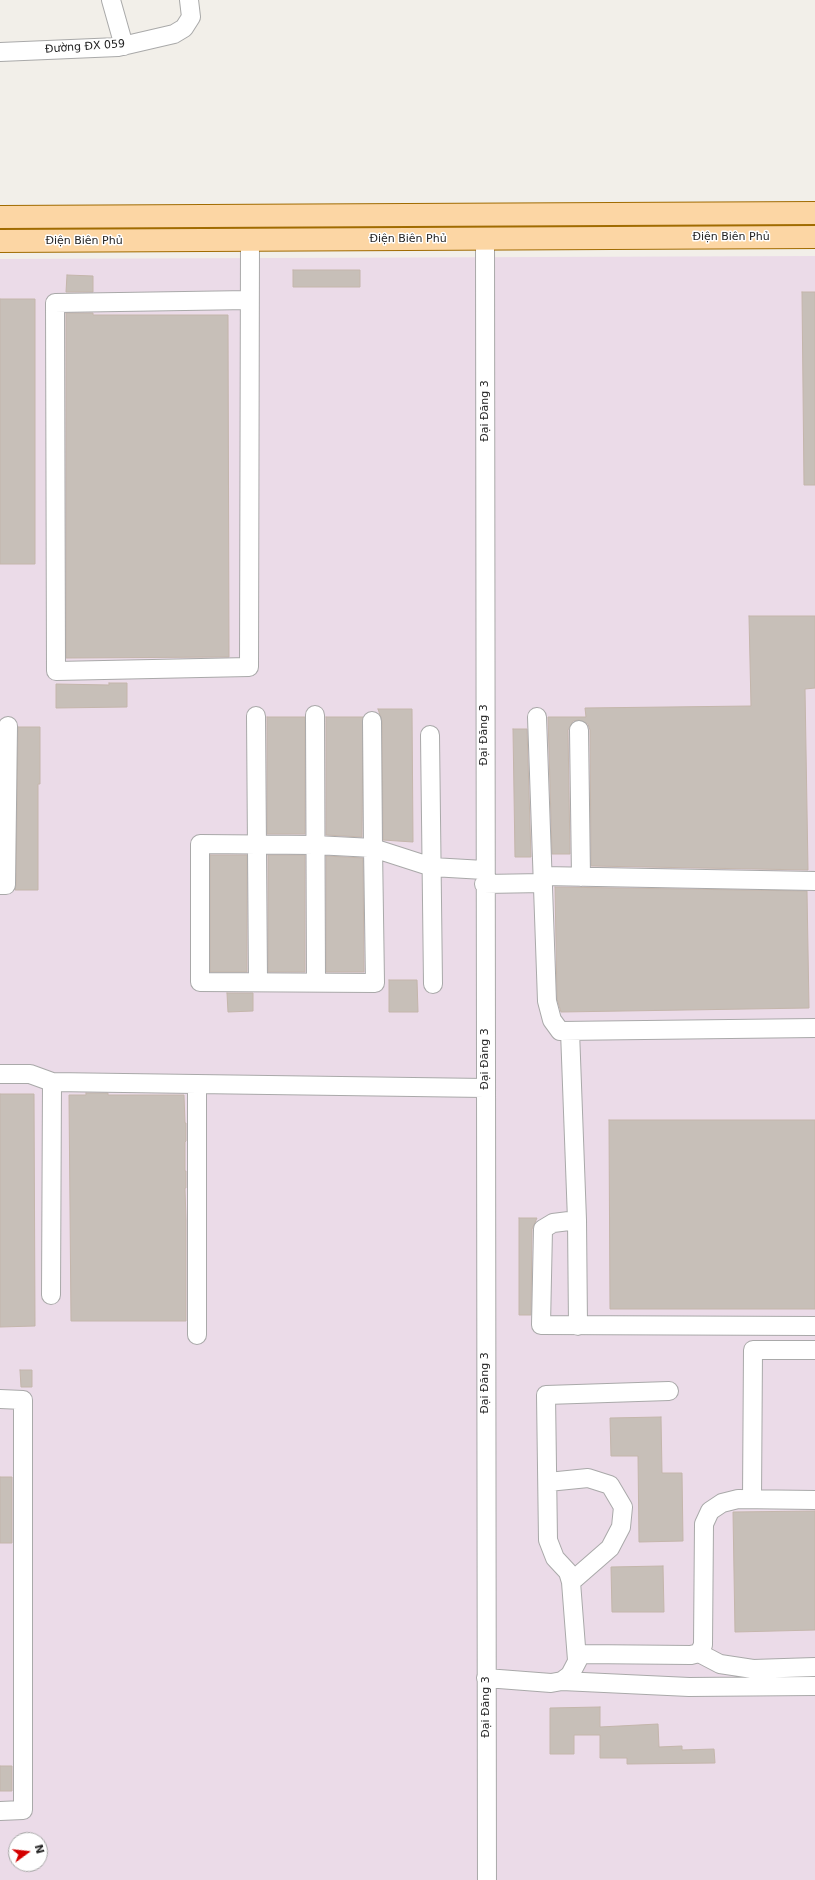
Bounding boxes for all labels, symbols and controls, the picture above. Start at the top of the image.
street label: Đường ĐX 059 [45,38,125,56]
street label: Điện Biên Phủ [692,230,770,244]
street label: Điện Biên Phủ [369,232,447,246]
street label: Điện Biên Phủ [45,234,123,248]
street label: Đại Đăng 3 [478,380,492,442]
street label: Đại Đăng 3 [477,704,491,766]
street label: Đại Đăng 3 [478,1028,492,1090]
street label: Đại Đăng 3 [478,1352,492,1414]
street label: Đại Đăng 3 [479,1676,493,1738]
north arrow [8,1832,48,1872]
text: N [32,1843,47,1855]

